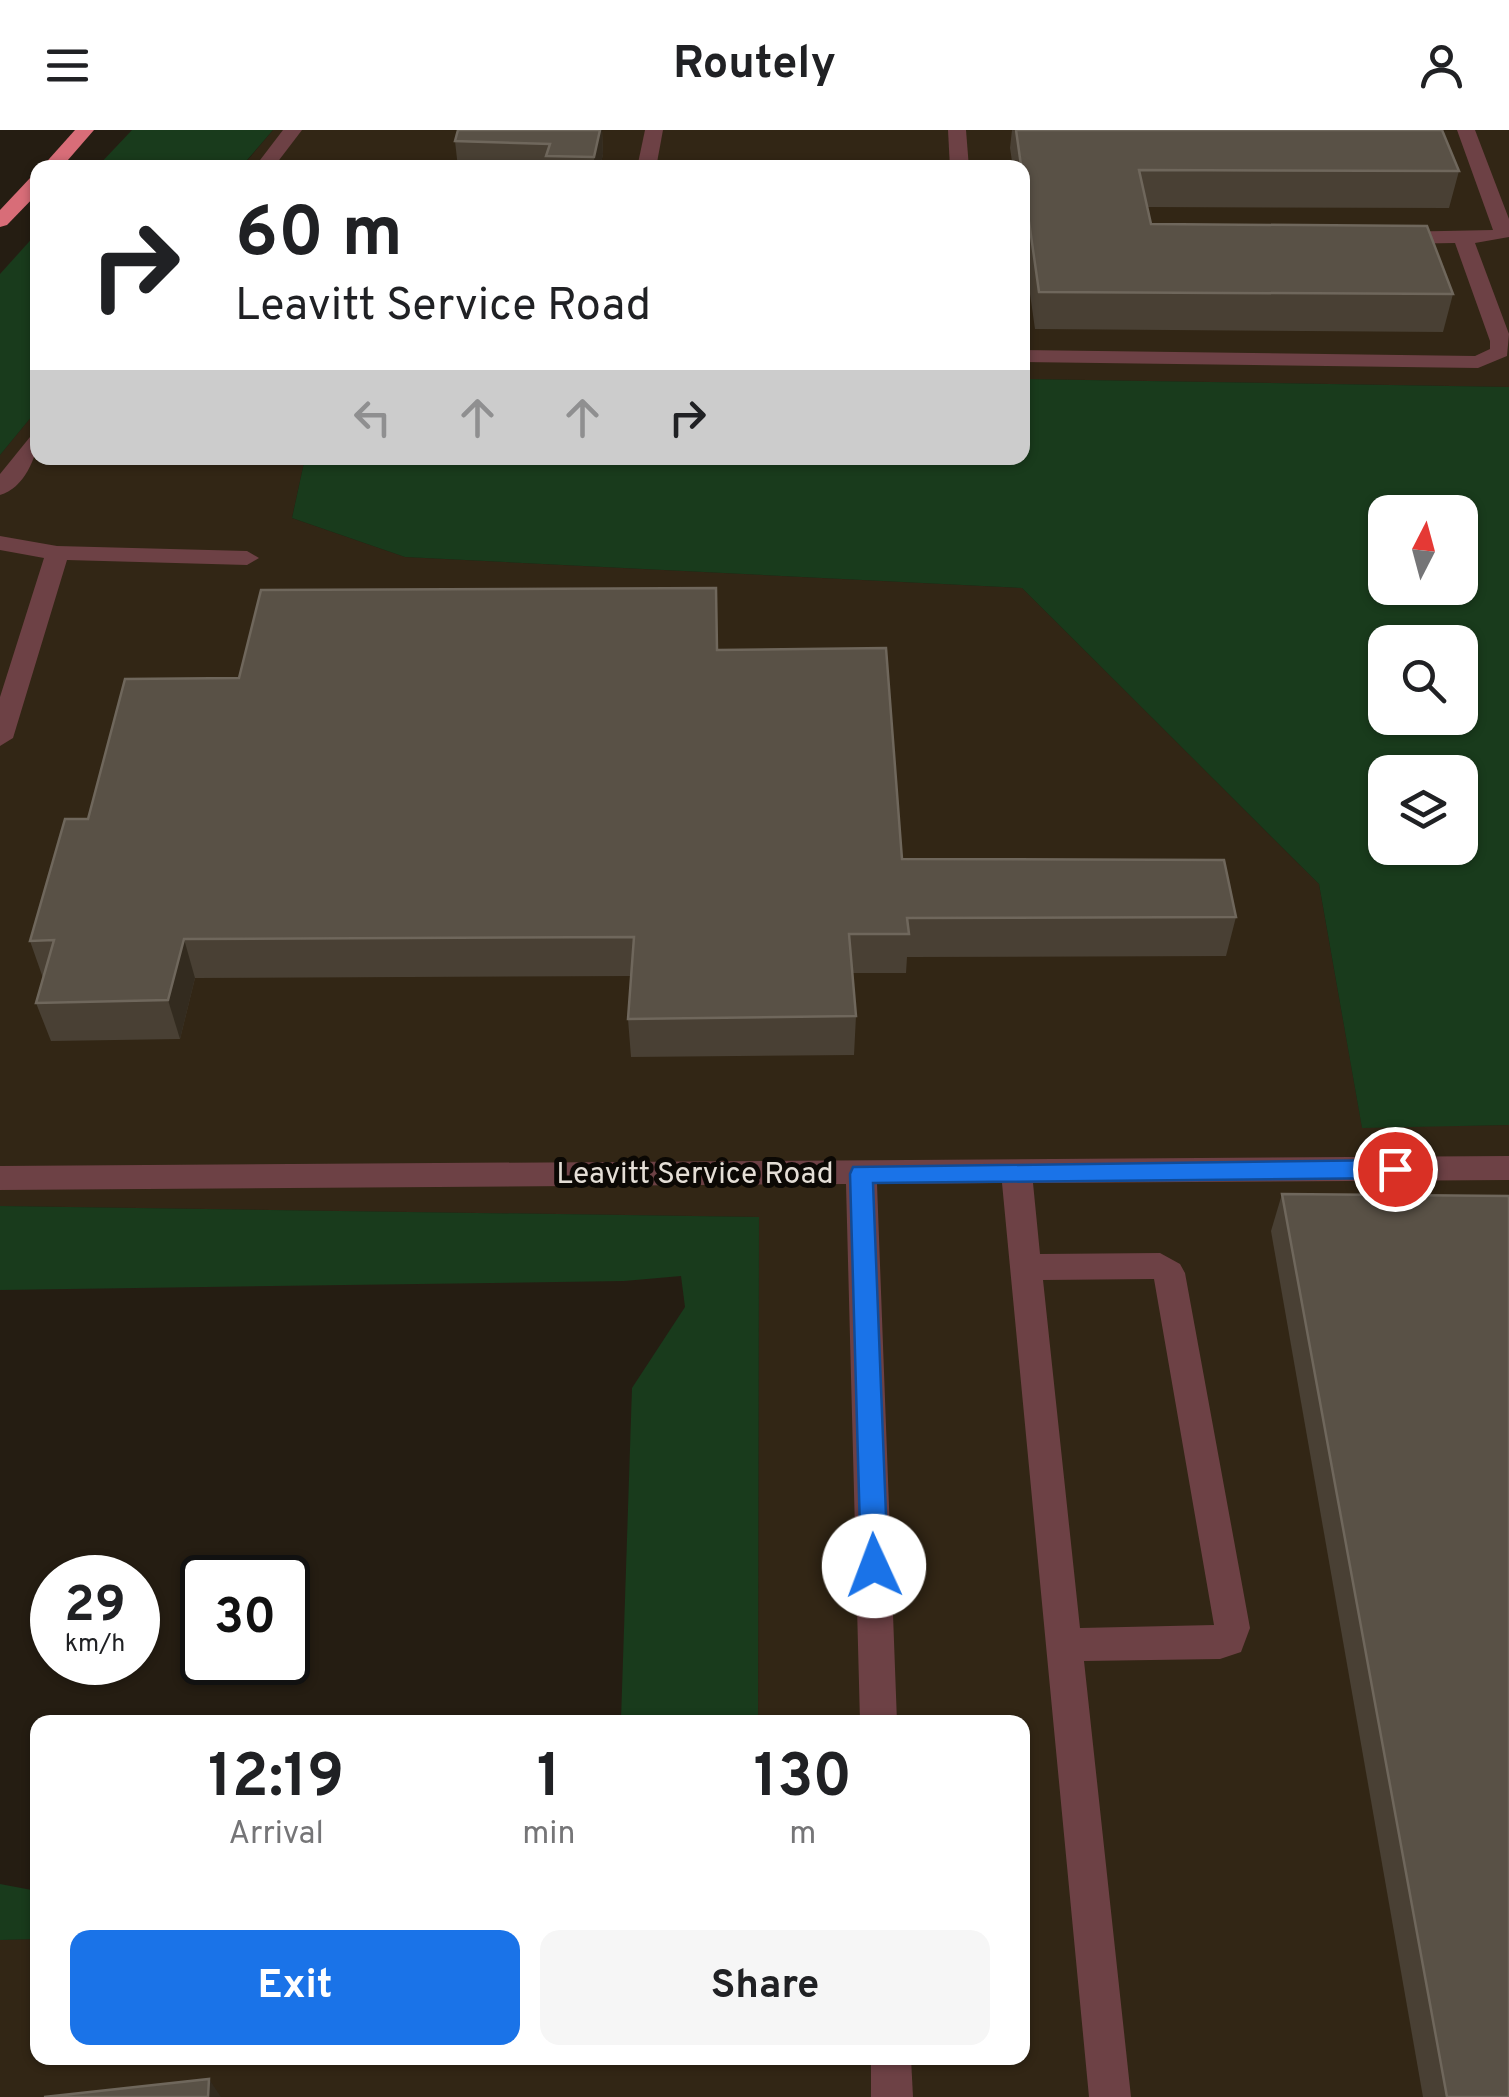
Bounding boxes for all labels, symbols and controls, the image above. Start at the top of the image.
text: Routely [673,37,836,94]
icon: menu [40,38,95,93]
icon: person [1414,38,1469,93]
text: 60 m [235,192,403,281]
icon: right [70,200,200,330]
text: Leavitt Service Road [235,279,651,336]
icon: left [345,390,400,445]
icon: ahead [450,390,505,445]
icon: ahead [555,390,610,445]
icon: right [660,390,715,445]
north arrow [1368,495,1478,605]
map controls [1368,495,1478,865]
button: search [1368,625,1478,735]
button: layers [1368,755,1478,865]
pin [1353,1127,1438,1212]
icon: arrive [1368,1142,1423,1197]
street label: Leavitt Service Road [556,1157,834,1194]
position arrow [822,1514,926,1618]
speed limit sign: 30 [180,1555,310,1685]
text: 29 [64,1576,126,1639]
text: km/h [65,1629,125,1661]
text: 12:19 [208,1742,344,1818]
text: 1 [537,1742,561,1818]
text: 130 [753,1742,852,1818]
text: Arrival [228,1815,324,1855]
text: min [522,1815,575,1855]
text: m [789,1815,816,1855]
button: Exit [70,1930,520,2045]
button: Share [540,1930,990,2045]

